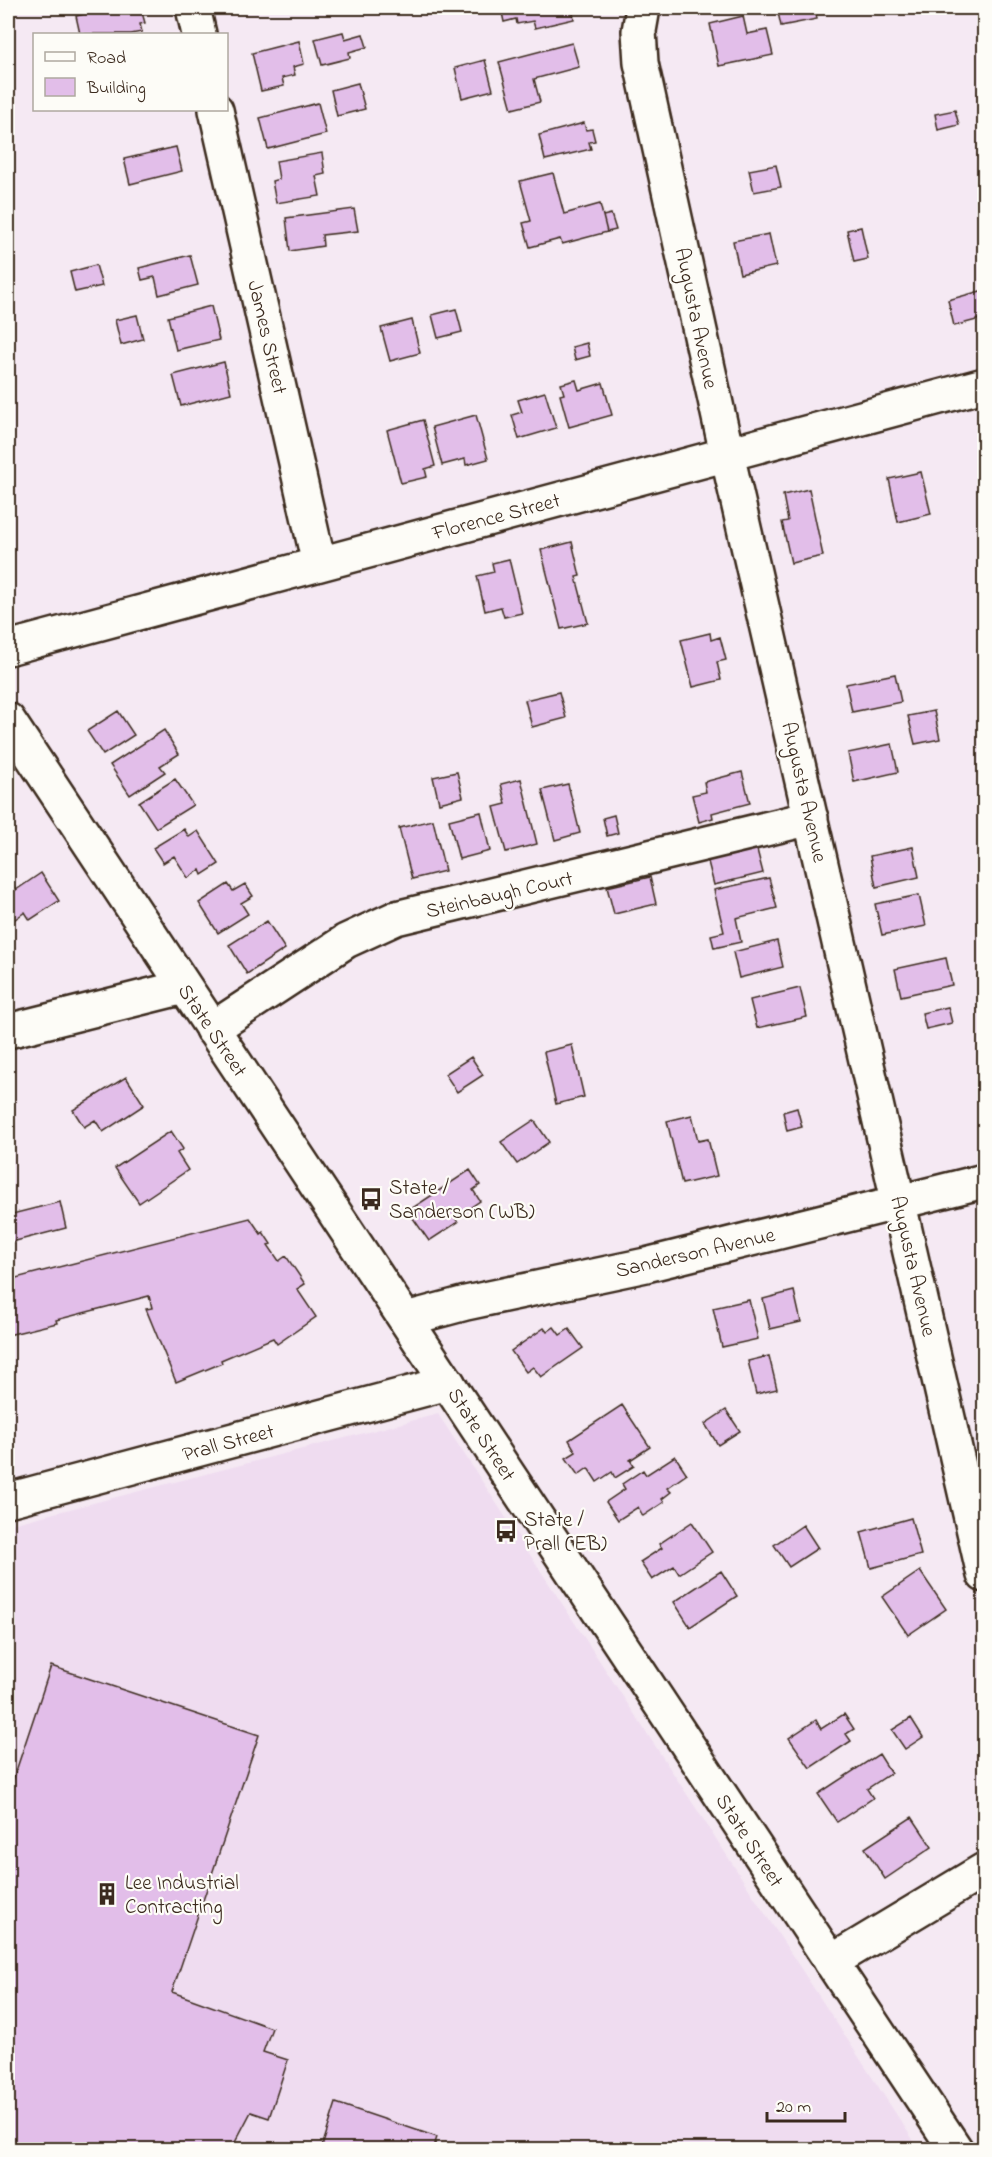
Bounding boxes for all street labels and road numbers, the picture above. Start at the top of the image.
street label: Augusta Avenue [664,245,725,393]
street label: James Street [238,277,294,397]
street label: Florence Street [428,486,564,550]
street label: Augusta Avenue [770,719,834,867]
street label: Steinbaugh Court [423,864,576,929]
street label: State Street [169,979,254,1084]
street label: Augusta Avenue [879,1193,943,1341]
street label: Sanderson Avenue [613,1221,779,1287]
street label: State Street [439,1382,522,1488]
street label: Prall Street [179,1417,278,1471]
street label: State Street [707,1788,790,1894]

